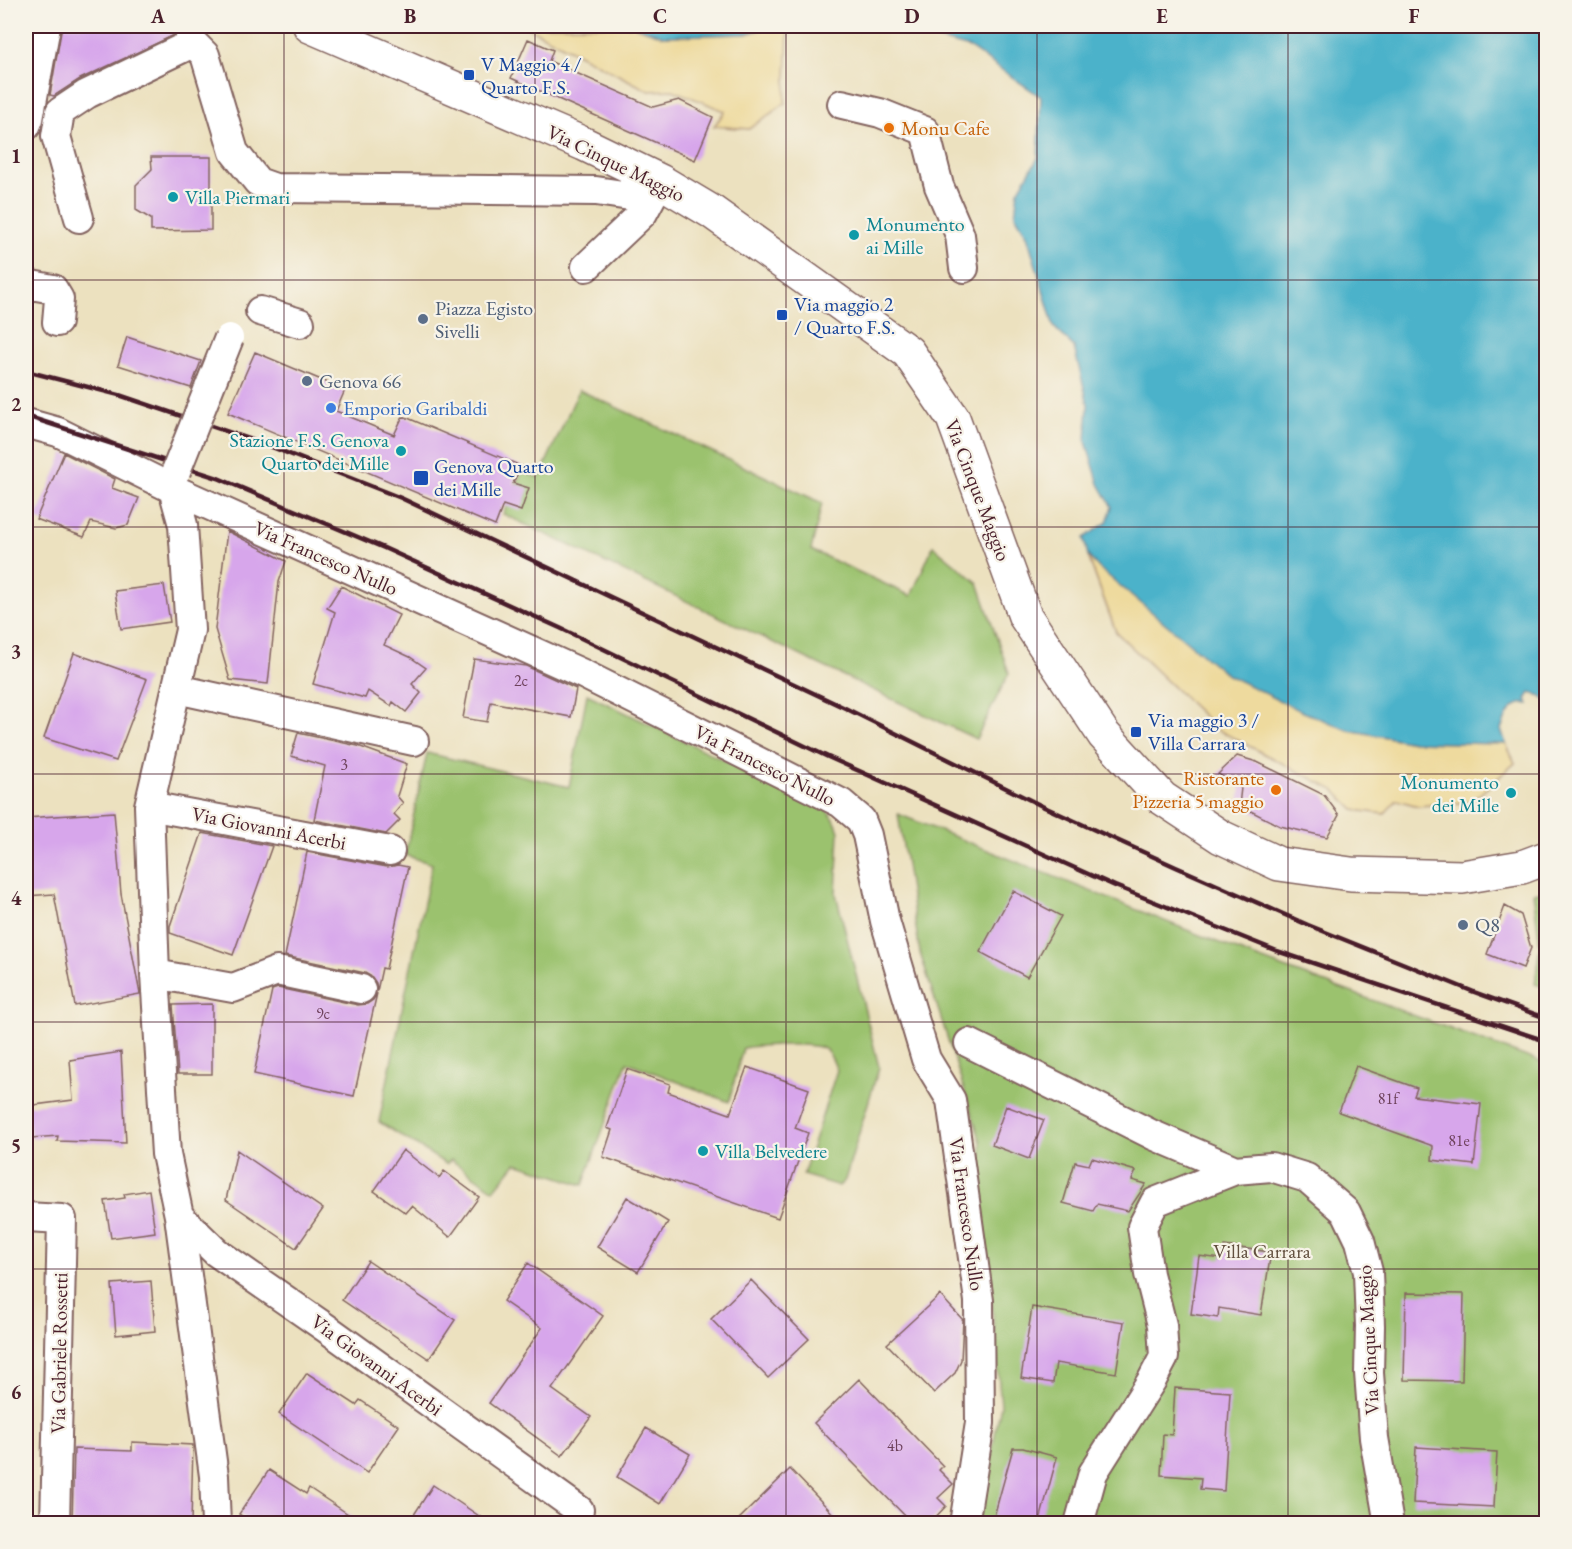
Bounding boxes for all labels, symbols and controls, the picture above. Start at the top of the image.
text: A [150,3,166,29]
text: B [404,3,416,29]
text: C [653,3,667,29]
text: D [904,3,920,29]
text: E [1156,3,1168,29]
text: F [1409,3,1420,29]
place label: V Maggio 4 / Quarto F.S. [481,51,582,100]
marker: V Maggio 4 / Quarto F.S. [462,68,476,82]
place label: Monu Cafe [901,115,990,141]
street label: Via Cinque Maggio [543,118,689,208]
marker: Monu Cafe [882,121,896,135]
text: 1 [11,143,21,169]
place label: Villa Piermari [185,184,290,210]
marker: Villa Piermari [166,190,180,204]
place label: Monumento ai Mille [866,211,965,260]
marker: Monumento ai Mille [847,228,861,242]
place label: Via maggio 2 / Quarto F.S. [794,291,895,340]
place label: Piazza Egisto Sivelli [435,295,533,344]
marker: Via maggio 2 / Quarto F.S. [775,308,789,322]
marker: Piazza Egisto Sivelli [416,312,430,326]
place label: Genova 66 [319,368,402,394]
marker: Genova 66 [300,374,314,388]
text: 2 [11,391,22,417]
place label: Emporio Garibaldi [343,395,488,421]
marker: Emporio Garibaldi [324,401,338,415]
street label: Via Cinque Maggio [939,415,1017,565]
place label: Stazione F.S. Genova Quarto dei Mille [229,427,389,476]
marker: Stazione F.S. Genova Quarto dei Mille [394,444,408,458]
place label: Genova Quarto dei Mille [434,453,554,502]
marker: Genova Quarto dei Mille [412,469,430,487]
street label: Via Francesco Nullo [250,515,402,601]
text: 3 [11,638,21,664]
house number: 2c [514,670,528,691]
place label: Via maggio 3 / Villa Carrara [1148,707,1259,756]
street label: Via Francesco Nullo [690,718,840,812]
marker: Via maggio 3 / Villa Carrara [1129,725,1143,739]
house number: 3 [340,754,348,775]
place label: Ristorante Pizzeria 5 maggio [1132,765,1264,814]
place label: Monumento dei Mille [1400,769,1499,818]
marker: Ristorante Pizzeria 5 maggio [1269,783,1283,797]
marker: Monumento dei Mille [1504,786,1518,800]
street label: Via Giovanni Acerbi [190,800,348,856]
text: 4 [11,885,22,911]
place label: Q8 [1475,912,1500,938]
marker: Q8 [1456,918,1470,932]
house number: 9c [316,1003,330,1024]
house number: 81f [1378,1088,1400,1109]
house number: 81e [1448,1130,1470,1151]
text: 5 [11,1132,21,1158]
street label: Via Francesco Nullo [943,1135,991,1293]
place label: Villa Belvedere [715,1138,827,1164]
marker: Villa Belvedere [696,1144,710,1158]
park label: Villa Carrara [1213,1238,1311,1264]
street label: Via Cinque Maggio [1351,1264,1385,1416]
street label: Via Gabriele Rossetti [45,1272,73,1434]
street label: Via Giovanni Acerbi [306,1308,448,1422]
text: 6 [11,1379,22,1405]
house number: 4b [887,1435,903,1456]

